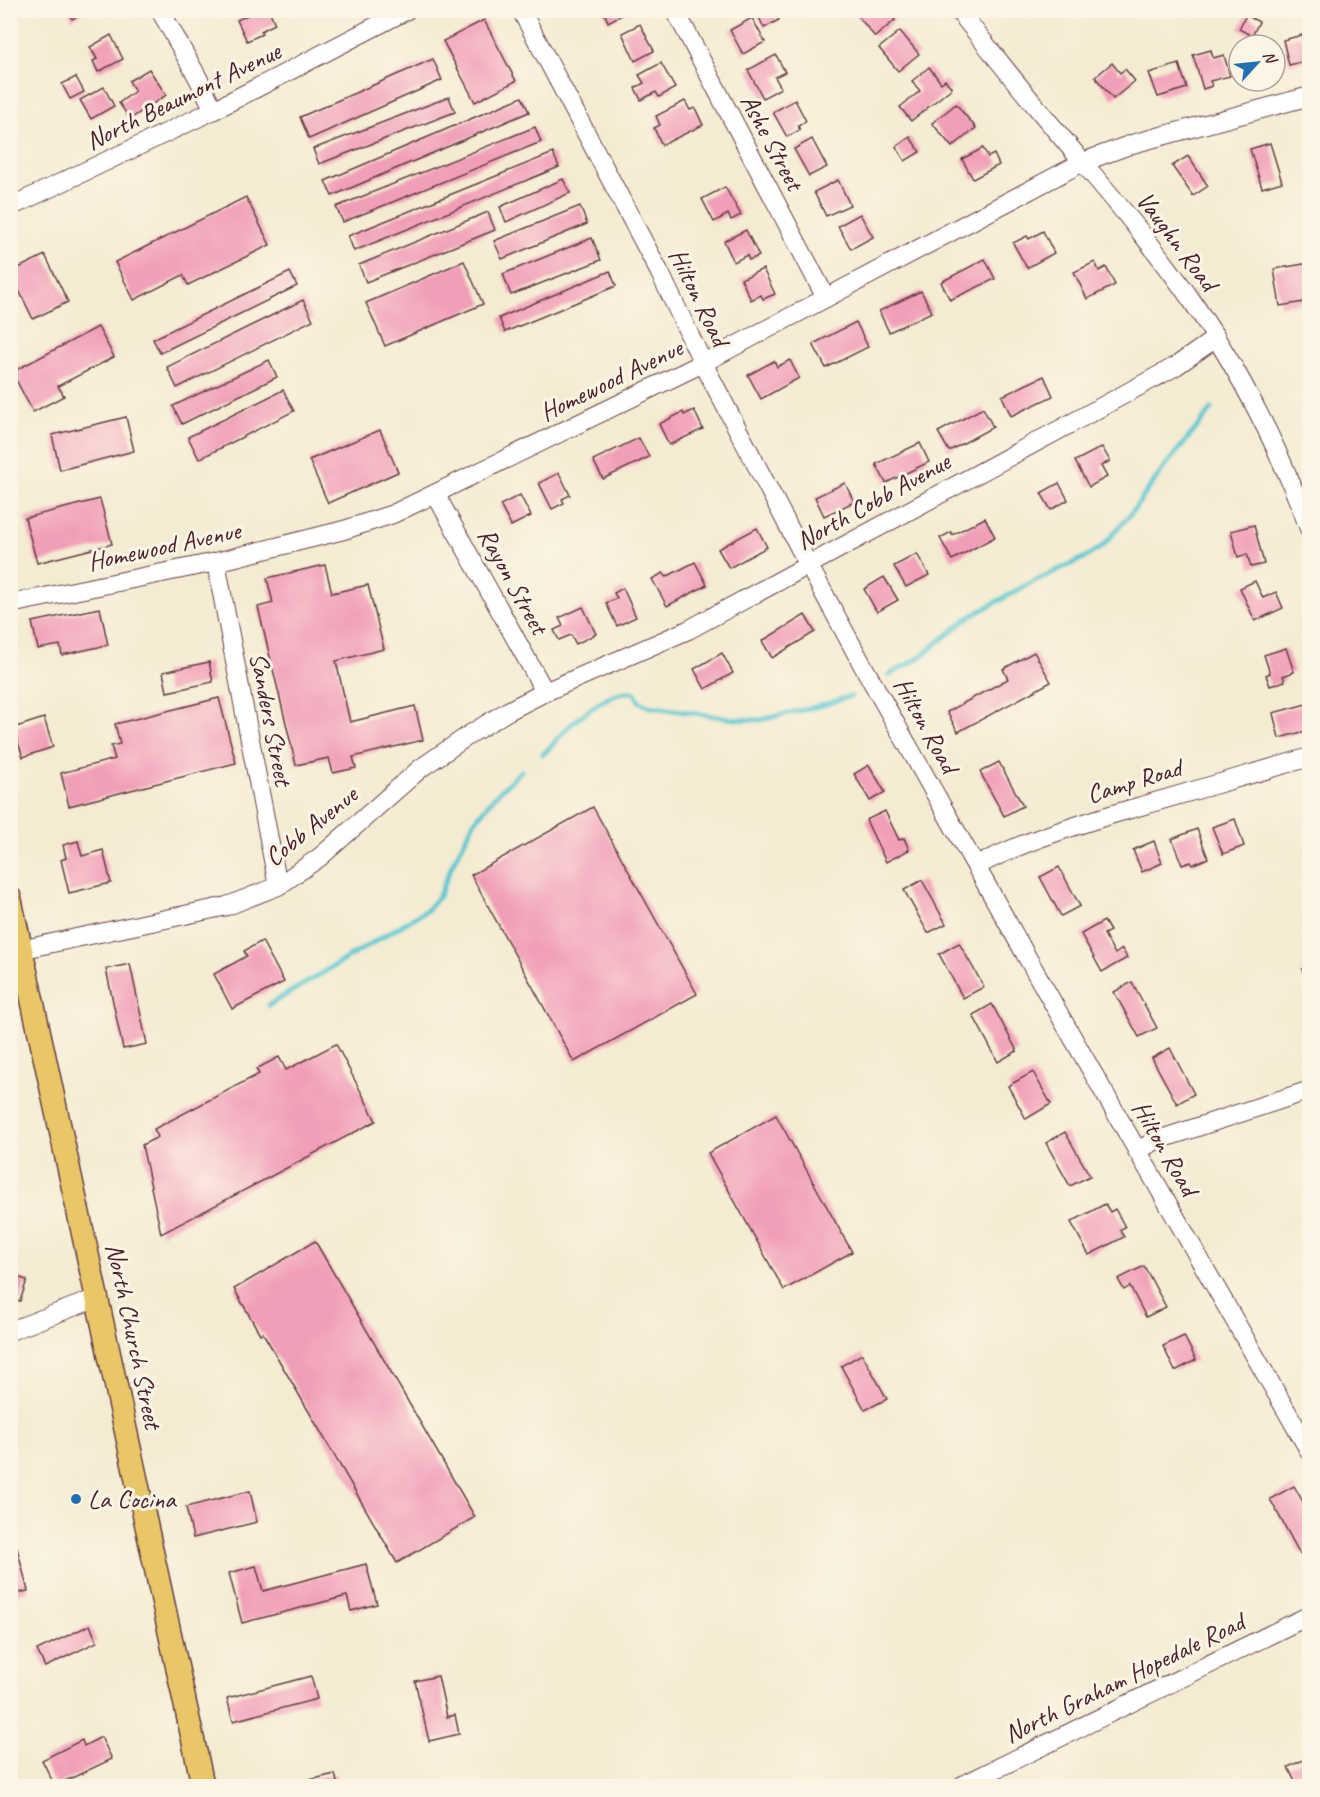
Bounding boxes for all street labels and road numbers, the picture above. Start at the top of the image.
street label: North Beaumont Avenue [80,34,287,158]
street label: Ashe Street [733,88,812,198]
street label: Vaughn Road [1129,185,1227,300]
street label: Hilton Road [661,243,738,355]
street label: Homewood Avenue [534,330,690,429]
street label: North Cobb Avenue [790,444,957,557]
street label: Homewood Avenue [85,513,246,578]
street label: Rayon Street [470,522,557,642]
street label: Sanders Street [242,650,301,791]
street label: Hilton Road [886,671,968,782]
street label: Camp Road [1083,750,1189,811]
street label: Cobb Avenue [258,777,366,874]
street label: Hilton Road [1125,1095,1207,1205]
street label: North Church Street [98,1240,170,1434]
street label: North Graham Hopedale Road [999,1604,1253,1750]

